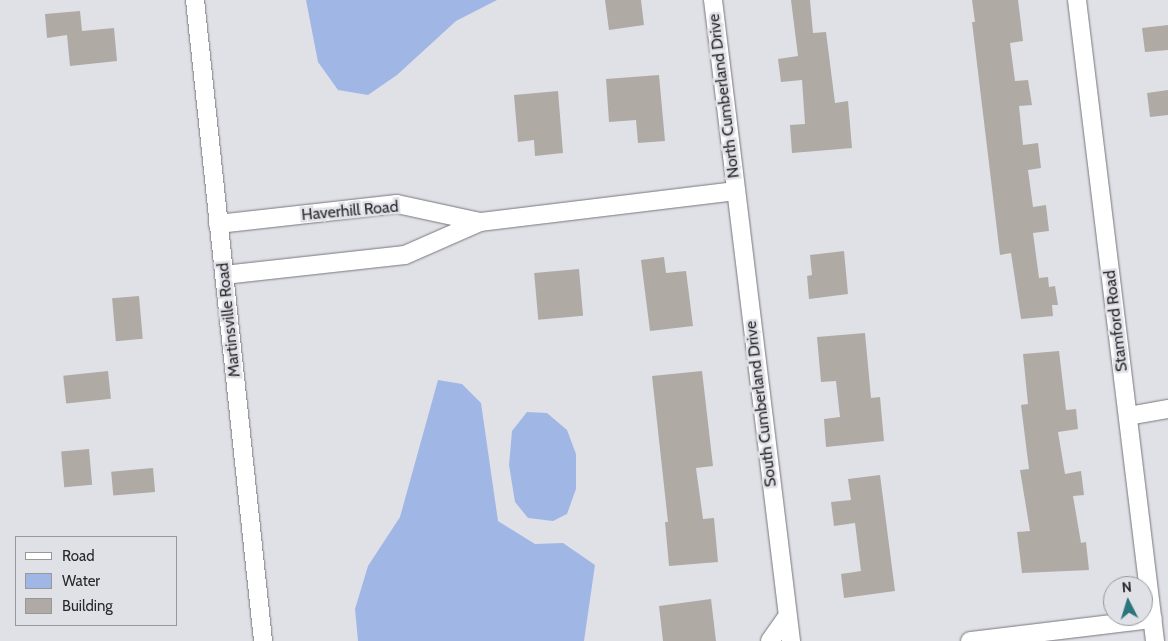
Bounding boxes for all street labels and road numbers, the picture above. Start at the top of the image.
street label: North Cumberland Drive [704,13,744,179]
street label: Haverhill Road [301,197,399,225]
street label: Martinsville Road [213,262,245,378]
street label: Stamford Road [1100,269,1132,373]
street label: South Cumberland Drive [741,320,781,488]

